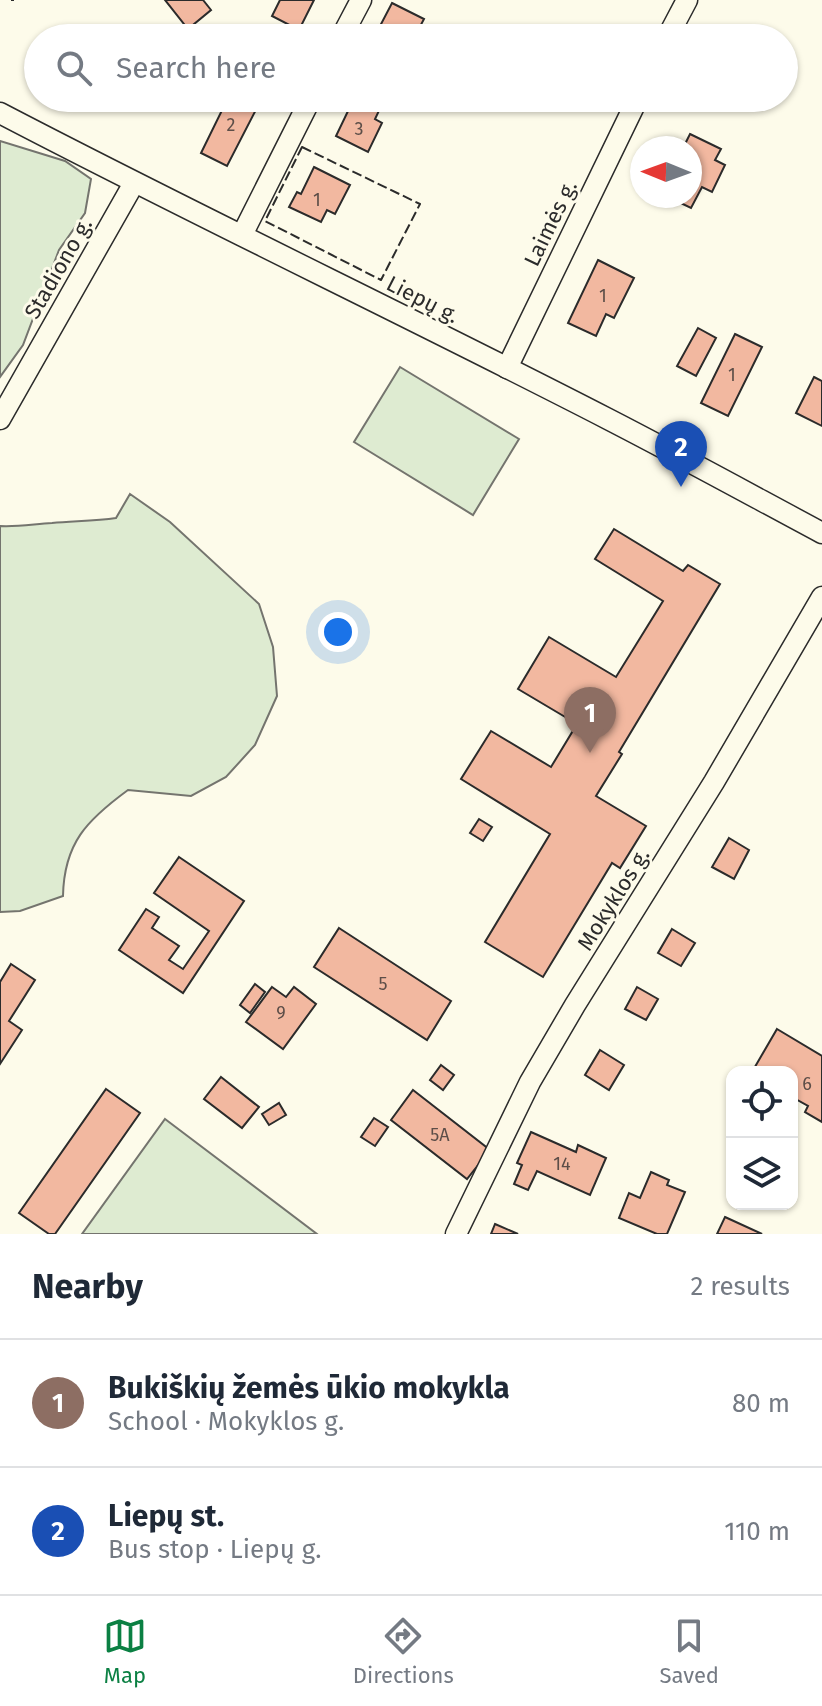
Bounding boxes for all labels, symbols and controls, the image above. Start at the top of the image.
search box [24,24,798,112]
icon: search [52,46,96,90]
text: Search here [116,50,276,86]
house number: 2 [227,114,236,136]
house number: 3 [355,118,363,140]
north arrow [630,136,702,208]
street label: Laimės g. [518,176,583,271]
house number: 1 [313,189,321,211]
street label: Stadiono g. [19,213,98,324]
street label: Liepų g. [382,270,463,329]
house number: 1 [599,285,607,307]
house number: 1 [728,364,736,386]
pin: 2 [655,421,707,487]
your location [318,612,358,652]
pin: 1 [564,687,616,753]
street label: Mokyklos g. [571,843,655,955]
house number: 5 [378,973,388,995]
house number: 9 [276,1002,286,1024]
map controls [726,1066,798,1210]
button: locate [726,1066,798,1138]
house number: 6 [802,1073,812,1095]
house number: 5A [430,1124,450,1146]
button: layers [726,1138,798,1210]
house number: 14 [553,1153,571,1175]
text: Nearby [32,1266,143,1307]
text: 2 results [690,1271,790,1302]
text: Bukiškių žemės ūkio mokykla [108,1370,510,1406]
text: 1 [52,1388,64,1419]
text: 80 m [732,1388,790,1419]
text: School · Mokyklos g. [108,1406,344,1437]
text: Liepų st. [108,1498,224,1534]
text: 2 [51,1516,65,1547]
text: 110 m [724,1516,790,1547]
text: Bus stop · Liepų g. [108,1534,321,1565]
tab: Map [103,1614,147,1689]
tab: Directions [353,1614,454,1689]
tab: Saved [660,1614,719,1689]

